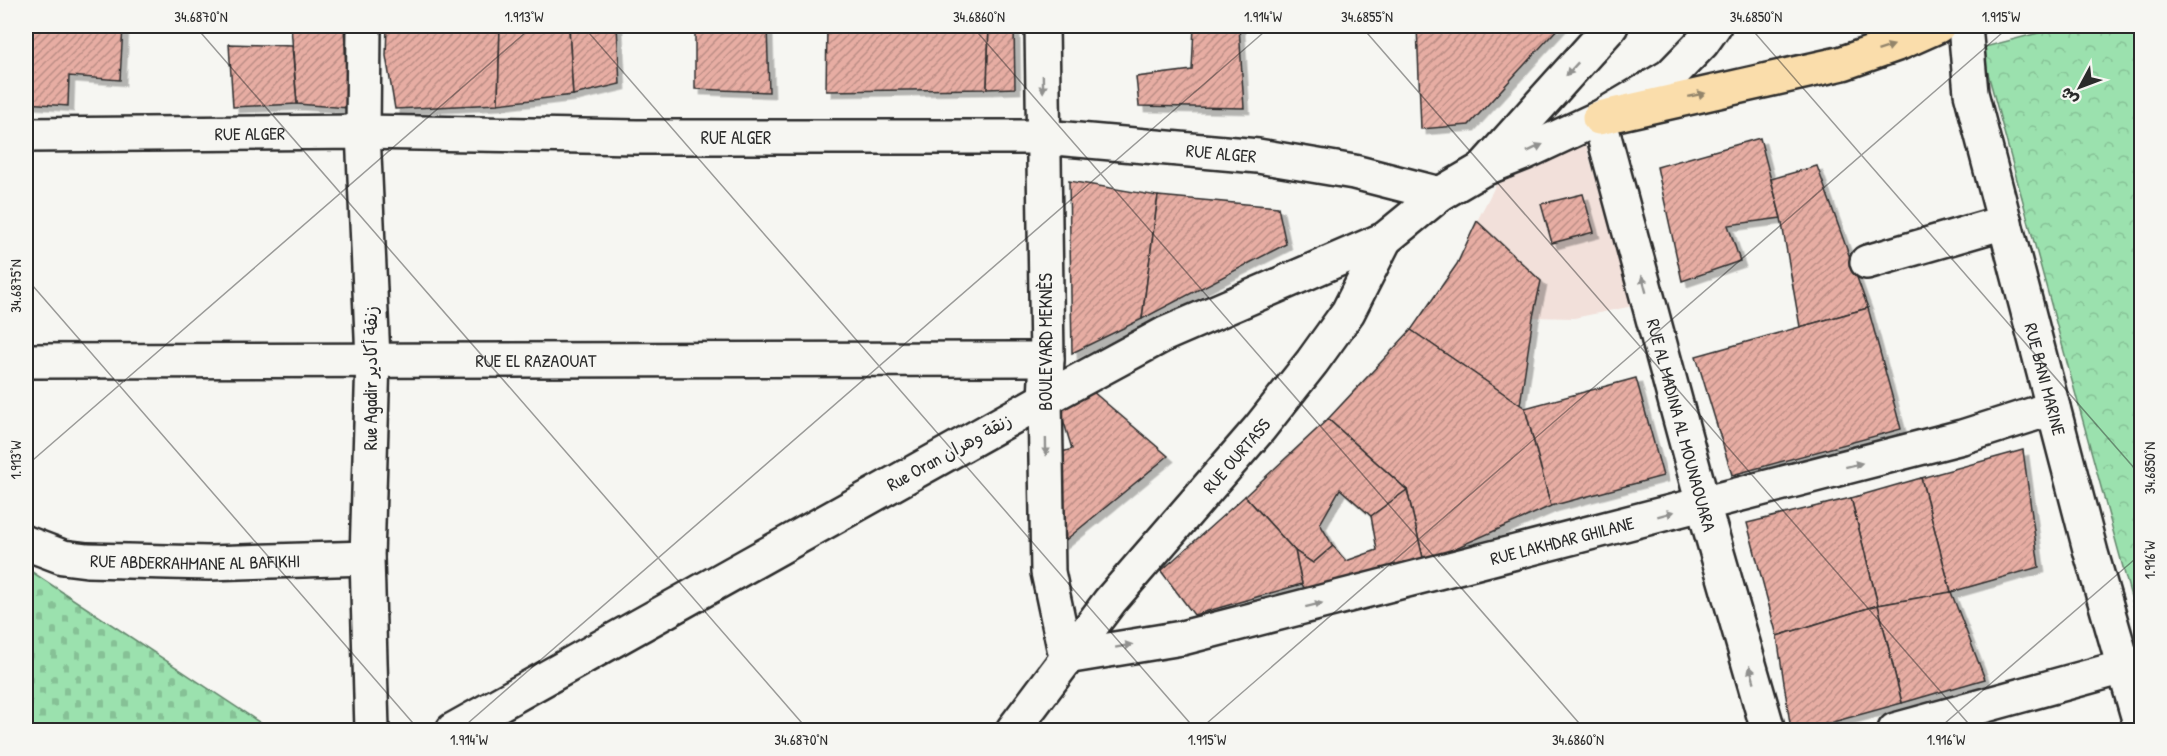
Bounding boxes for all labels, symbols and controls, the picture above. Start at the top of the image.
text: 34.6870°N [174,6,228,27]
text: 1.913°W [504,6,544,27]
text: 34.6860°N [953,6,1005,27]
text: 1.914°W [1244,6,1283,27]
text: 34.6855°N [1341,6,1393,27]
text: 34.6850°N [1730,6,1782,27]
text: 1.915°W [1982,6,2021,27]
one-way arrow [1877,43,1895,53]
north arrow [2050,57,2110,117]
one-way arrow [1565,62,1579,76]
one-way arrow [1038,74,1048,93]
text: ش [2055,83,2083,111]
one-way arrow [1687,90,1706,100]
street label: RUE ALGER [215,120,285,146]
street label: RUE ALGER [701,125,771,150]
street label: RUE ALGER [1185,137,1257,168]
one-way arrow [1527,143,1545,153]
text: 34.6875°N [5,259,26,313]
street label: BOULEVARD MEKNÈS [1033,273,1058,411]
one-way arrow [1639,275,1649,293]
street label: Rue Agadir زنقة أكادير [358,306,383,450]
street label: RUE AL MADINA AL MOUNAOUARA [1641,316,1723,534]
street label: RUE BANI MARINE [2019,320,2072,438]
street label: RUE EL RAZAOUAT [475,347,597,373]
street label: Rue Oran زنقة وهران [882,407,1016,497]
street label: RUE OURTASS [1197,413,1276,498]
one-way arrow [1041,437,1050,456]
text: 1.913°W [5,440,26,480]
text: 34.6850°N [2139,442,2160,494]
one-way arrow [1846,460,1864,469]
one-way arrow [1656,508,1675,518]
street label: RUE LAKHDAR GHILANE [1487,510,1637,571]
text: 1.916°W [2139,540,2160,579]
street label: RUE ABDERRAHMANE AL BAFIKHI [90,548,301,576]
one-way arrow [1305,599,1323,609]
one-way arrow [1114,642,1133,651]
one-way arrow [1747,665,1756,683]
text: 1.914°W [450,729,489,750]
text: 34.6870°N [774,729,828,750]
text: 1.915°W [1188,729,1227,750]
text: 34.6860°N [1552,729,1604,750]
text: 1.916°W [1927,729,1966,750]

